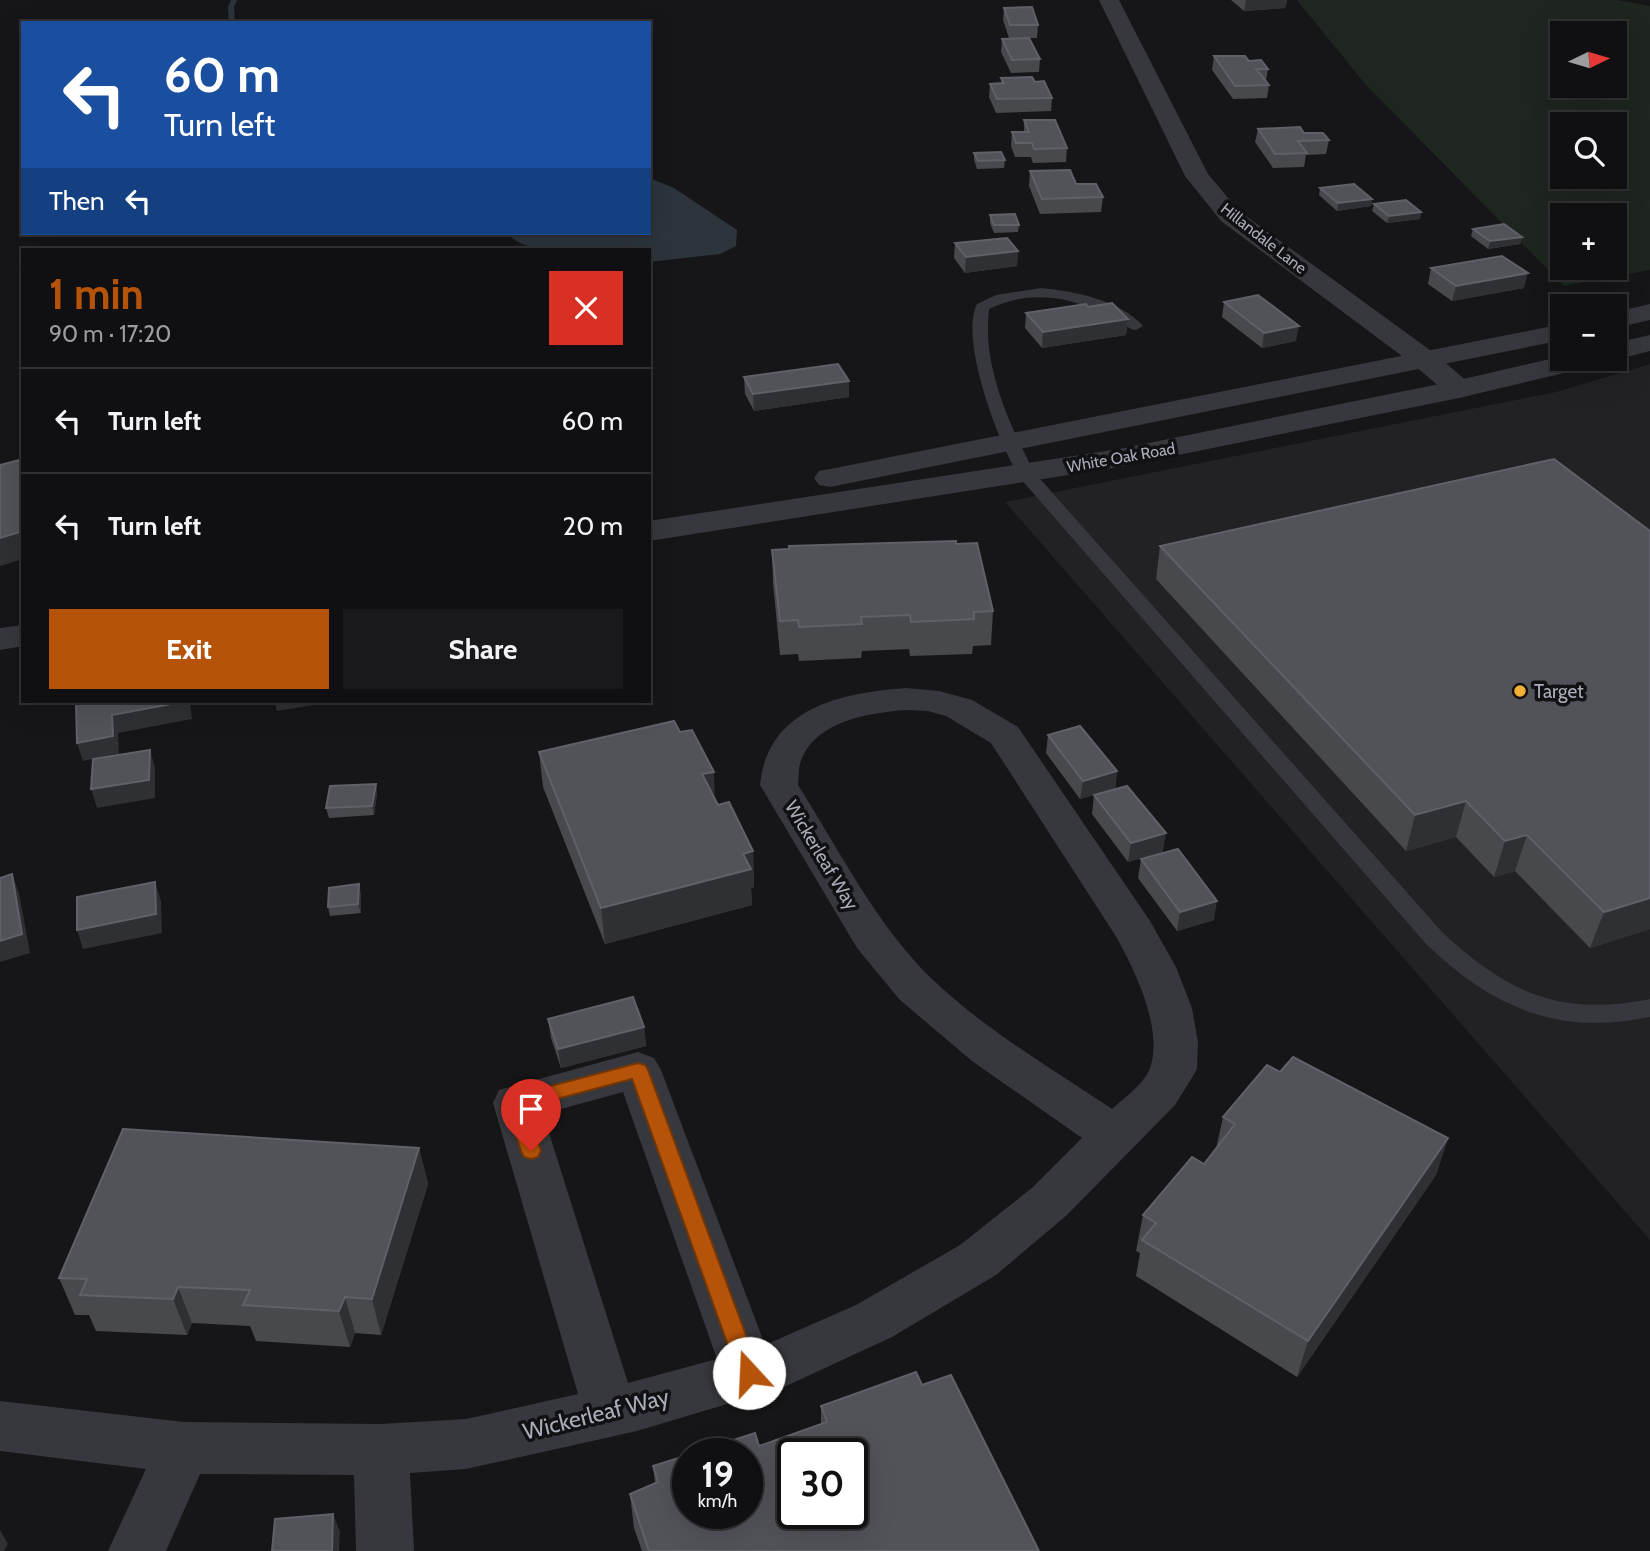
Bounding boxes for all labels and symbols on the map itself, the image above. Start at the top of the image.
north arrow [1550,21,1628,98]
street label: Hillandale Lane [1217,199,1310,278]
street label: White Oak Road [1065,439,1177,476]
place label: Target [1534,680,1584,703]
marker: Target [1512,683,1528,699]
street label: Wickerleaf Way [780,796,863,915]
pin [501,1079,561,1151]
position arrow [712,1336,786,1410]
street label: Wickerleaf Way [520,1382,672,1446]
speed limit sign: 30 [777,1438,868,1529]

